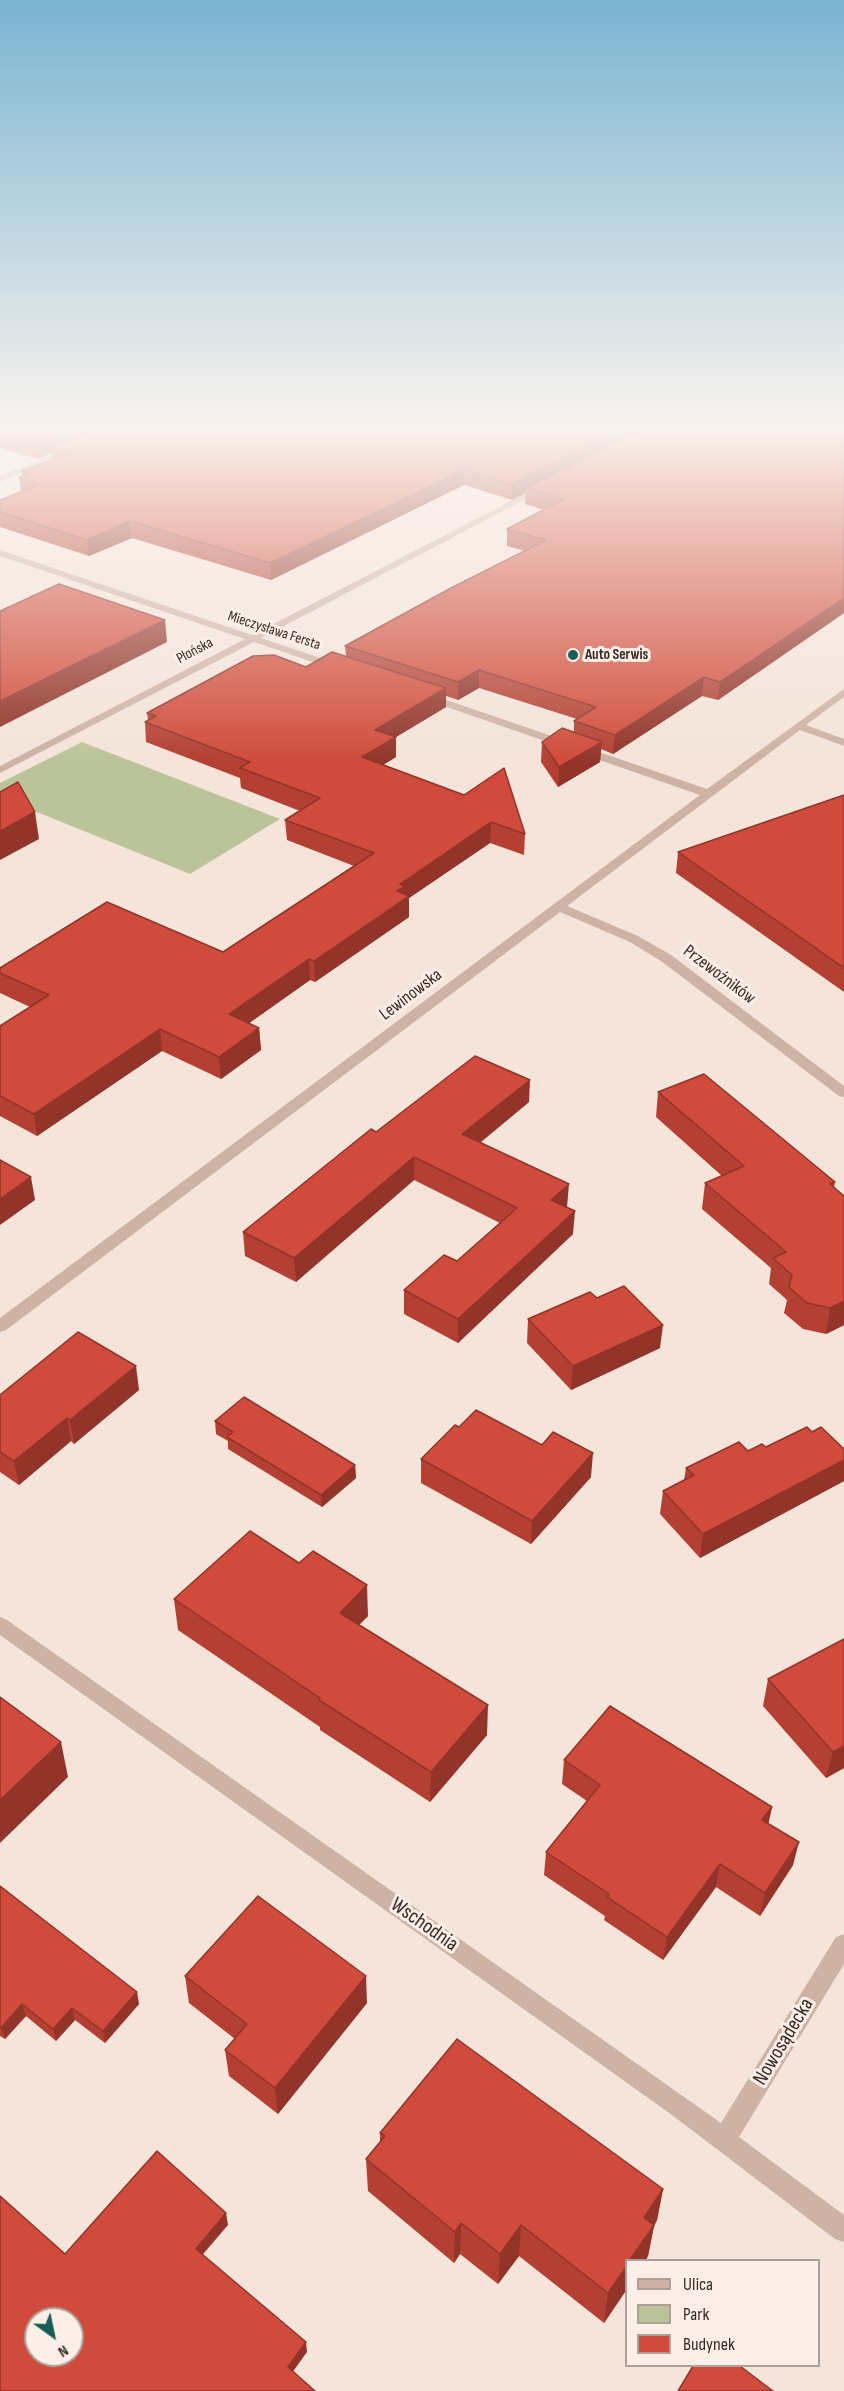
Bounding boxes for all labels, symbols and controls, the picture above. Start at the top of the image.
street label: Mieczysława Fersta [225,608,323,654]
street label: Płońska [174,634,216,668]
place label: Auto Serwis [585,646,648,664]
marker: Auto Serwis [566,648,580,662]
street label: Przewoźników [679,941,759,1009]
street label: Lewinowska [376,965,446,1025]
street label: Wschodnia [385,1893,463,1957]
street label: Nowosądecka [748,1994,820,2090]
legend [625,2259,820,2367]
text: Ulica [683,2274,713,2295]
text: Park [683,2304,709,2325]
north arrow [24,2307,84,2367]
text: Budynek [683,2334,735,2355]
text: N [54,2341,72,2361]

